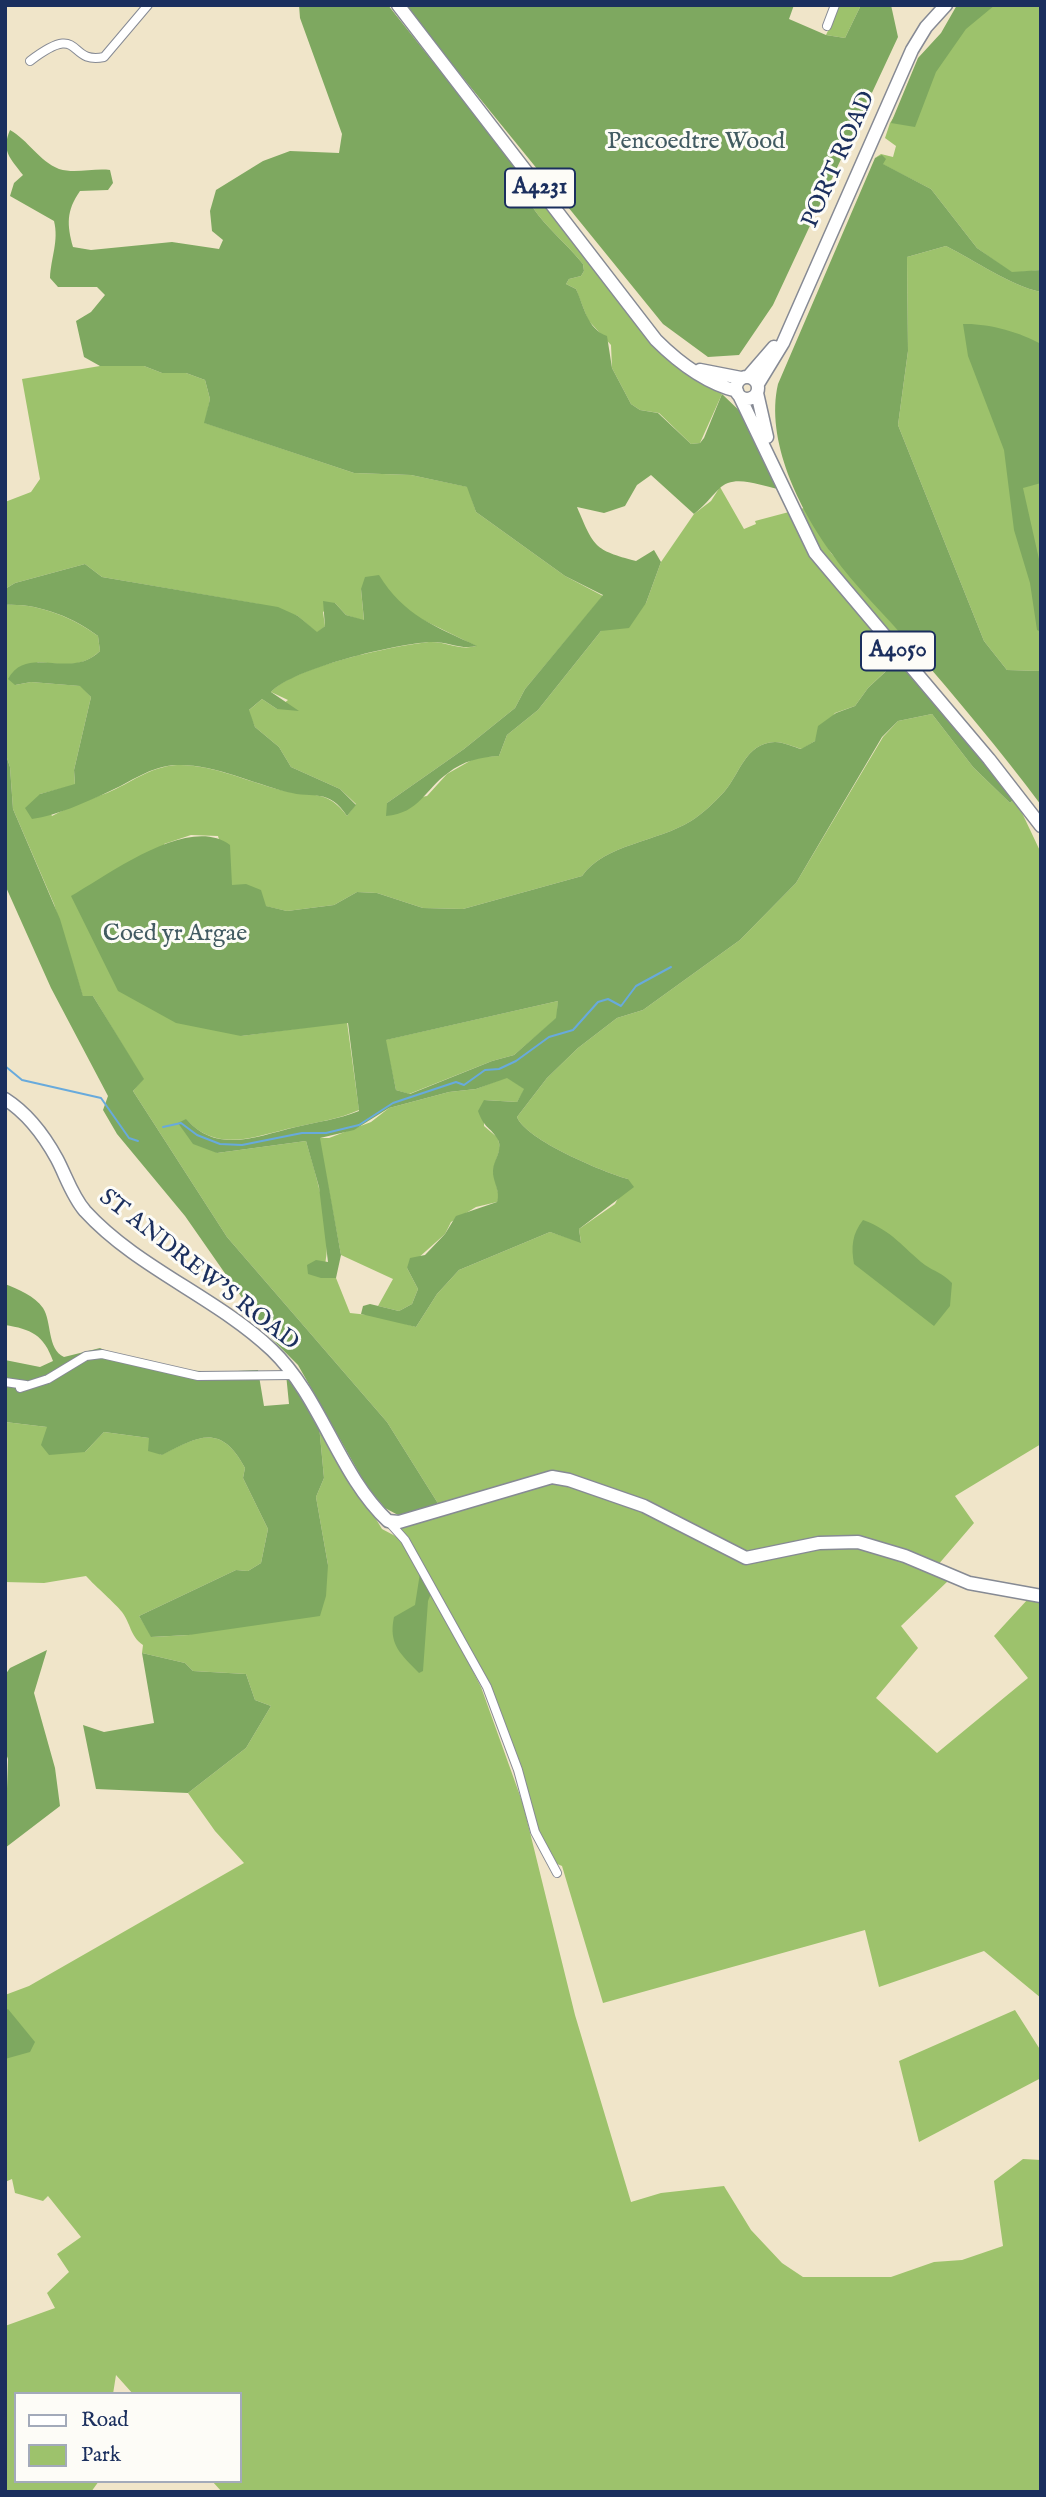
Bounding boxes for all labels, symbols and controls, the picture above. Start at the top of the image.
street label: PORT ROAD [797,87,883,233]
park label: Pencoedtre Wood [607,129,785,157]
road number: A4231 [505,168,575,208]
road number: A4050 [861,632,935,670]
park label: Coed yr Argae [103,921,247,949]
street label: ST ANDREW'S ROAD [92,1184,304,1358]
legend [14,2392,242,2483]
text: Road [81,2407,128,2434]
text: Park [81,2442,121,2469]

